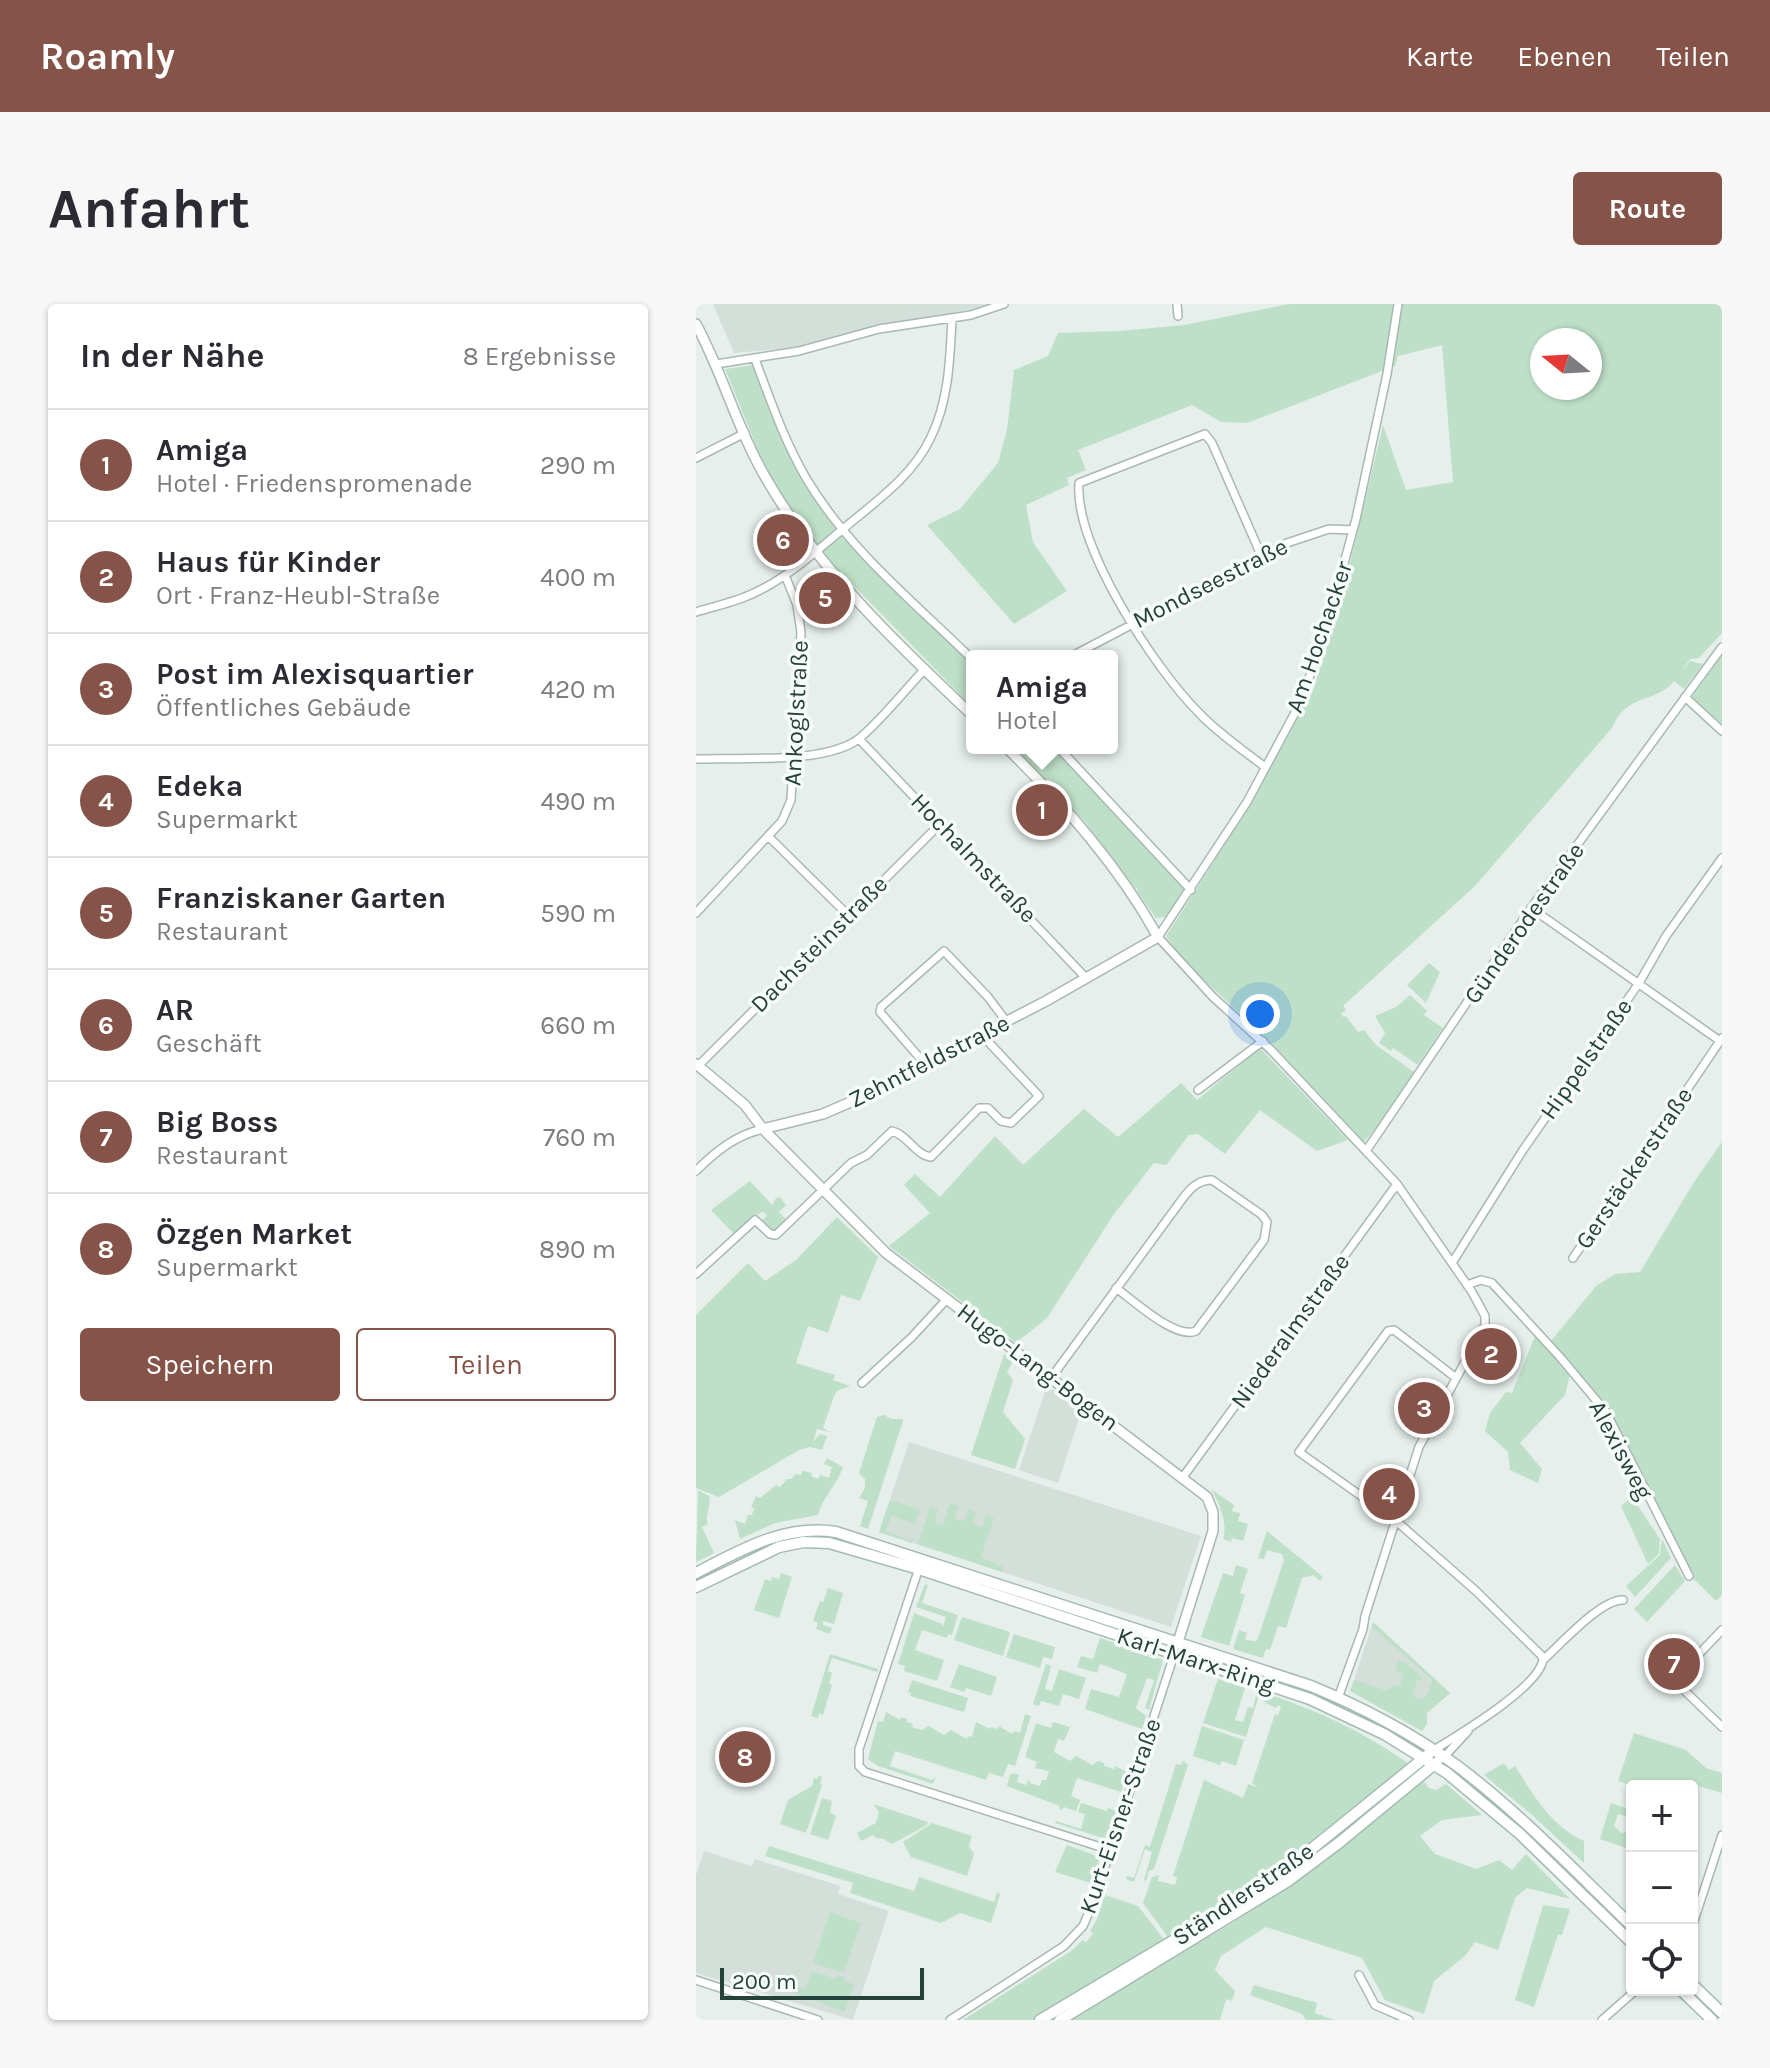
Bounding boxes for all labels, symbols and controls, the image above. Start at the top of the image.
text: Roamly [40,34,175,79]
text: Karte [1406,40,1473,73]
text: Ebenen [1517,40,1612,73]
text: Teilen [1656,40,1730,73]
button: Route [1573,172,1722,245]
text: Anfahrt [48,176,250,241]
north arrow [1530,328,1602,400]
text: In der Nähe [80,336,264,376]
text: 8 Ergebnisse [463,341,616,372]
text: Amiga [156,432,248,468]
text: 1 [101,450,111,481]
text: 290 m [540,450,616,481]
text: Hotel · Friedenspromenade [156,468,472,499]
pin: 6 [757,510,809,570]
street label: Mondseestraße [1128,532,1292,634]
text: Haus für Kinder [156,544,380,580]
street label: Am Hochacker [1280,557,1358,716]
text: 2 [98,562,114,593]
text: 400 m [540,562,616,593]
pin: 5 [799,568,851,628]
text: Ort · Franz-Heubl-Straße [156,580,440,611]
street label: Ankoglstraße [778,639,814,787]
popup [966,650,1118,754]
text: Post im Alexisquartier [156,656,473,692]
text: Amiga [996,669,1088,705]
text: 3 [98,674,114,705]
text: 420 m [540,674,616,705]
text: Öffentliches Gebäude [156,692,411,723]
text: Hotel [996,705,1058,736]
text: Edeka [156,768,243,804]
pin: 1 [1016,780,1068,840]
text: 4 [98,786,114,817]
text: 490 m [540,786,616,817]
street label: Hochalmstraße [905,787,1043,929]
text: Supermarkt [156,804,298,835]
street label: Günderodestraße [1458,837,1590,1009]
street label: Dachsteinstraße [745,870,893,1018]
text: Franziskaner Garten [156,880,446,916]
text: 5 [98,898,114,929]
text: 590 m [540,898,616,929]
text: Restaurant [156,916,288,947]
text: AR [156,992,194,1028]
street label: Hippelstraße [1534,993,1638,1125]
your location [1240,994,1280,1034]
street label: Zehntfeldstraße [844,1008,1014,1114]
text: 6 [98,1010,114,1041]
text: 660 m [540,1010,616,1041]
text: Geschäft [156,1028,262,1059]
street label: Gerstäckerstraße [1570,1082,1698,1254]
text: Big Boss [156,1104,278,1140]
text: 7 [100,1122,112,1153]
text: 760 m [543,1122,616,1153]
text: Restaurant [156,1140,288,1171]
text: Özgen Market [156,1216,352,1252]
text: 8 [98,1234,114,1265]
text: 890 m [539,1234,616,1265]
street label: Niederalmstraße [1225,1248,1355,1414]
text: Supermarkt [156,1252,298,1283]
street label: Hugo-Lang-Bogen [952,1297,1124,1437]
pin: 2 [1465,1324,1517,1384]
button: Speichern [80,1328,340,1401]
button: Teilen [356,1328,616,1401]
pin: 3 [1398,1378,1450,1438]
street label: Alexisweg [1583,1396,1659,1505]
pin: 4 [1363,1464,1415,1524]
street label: Karl-Marx-Ring [1114,1621,1279,1699]
pin: 7 [1648,1634,1700,1694]
street label: Kurt-Eisner-Straße [1073,1715,1167,1917]
pin: 8 [719,1727,771,1787]
map controls [1626,1780,1698,1996]
button: + [1626,1780,1698,1852]
street label: Ständlerstraße [1167,1837,1319,1951]
button: − [1626,1852,1698,1924]
button: locate [1626,1924,1698,1996]
scale bar [720,1964,924,2000]
text: 200 m [732,1969,797,1995]

